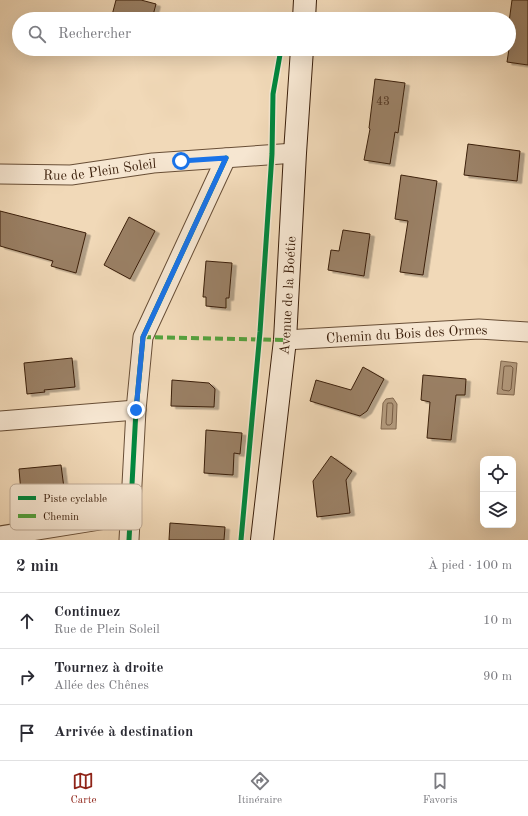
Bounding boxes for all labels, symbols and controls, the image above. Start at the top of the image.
search box [12,12,516,56]
icon: search [26,23,48,45]
text: Rechercher [58,27,131,42]
house number: 43 [376,96,390,108]
route start [172,152,190,170]
street label: Rue de Plein Soleil [43,157,157,183]
street label: Avenue de la Boétie [277,236,299,356]
street label: Chemin du Bois des Ormes [326,323,488,346]
route end [127,401,145,419]
map controls [480,456,516,528]
button: locate [480,456,516,492]
legend [10,484,142,530]
button: layers [480,492,516,528]
text: Piste cyclable [43,494,107,505]
text: Chemin [43,512,79,523]
text: 2 min [16,558,59,575]
text: À pied · 100 m [428,559,512,572]
text: Continuez [54,605,120,620]
icon: ahead [16,610,38,632]
text: 10 m [483,614,512,627]
text: Rue de Plein Soleil [54,623,160,636]
text: Tournez à droite [54,661,164,676]
icon: right [16,666,38,688]
text: 90 m [483,670,512,683]
text: Allée des Chênes [54,679,149,692]
icon: arrive [16,722,38,744]
text: Arrivée à destination [54,725,193,740]
tab: Carte [70,770,97,808]
tab: Itinéraire [237,770,282,808]
tab: Favoris [423,770,458,808]

